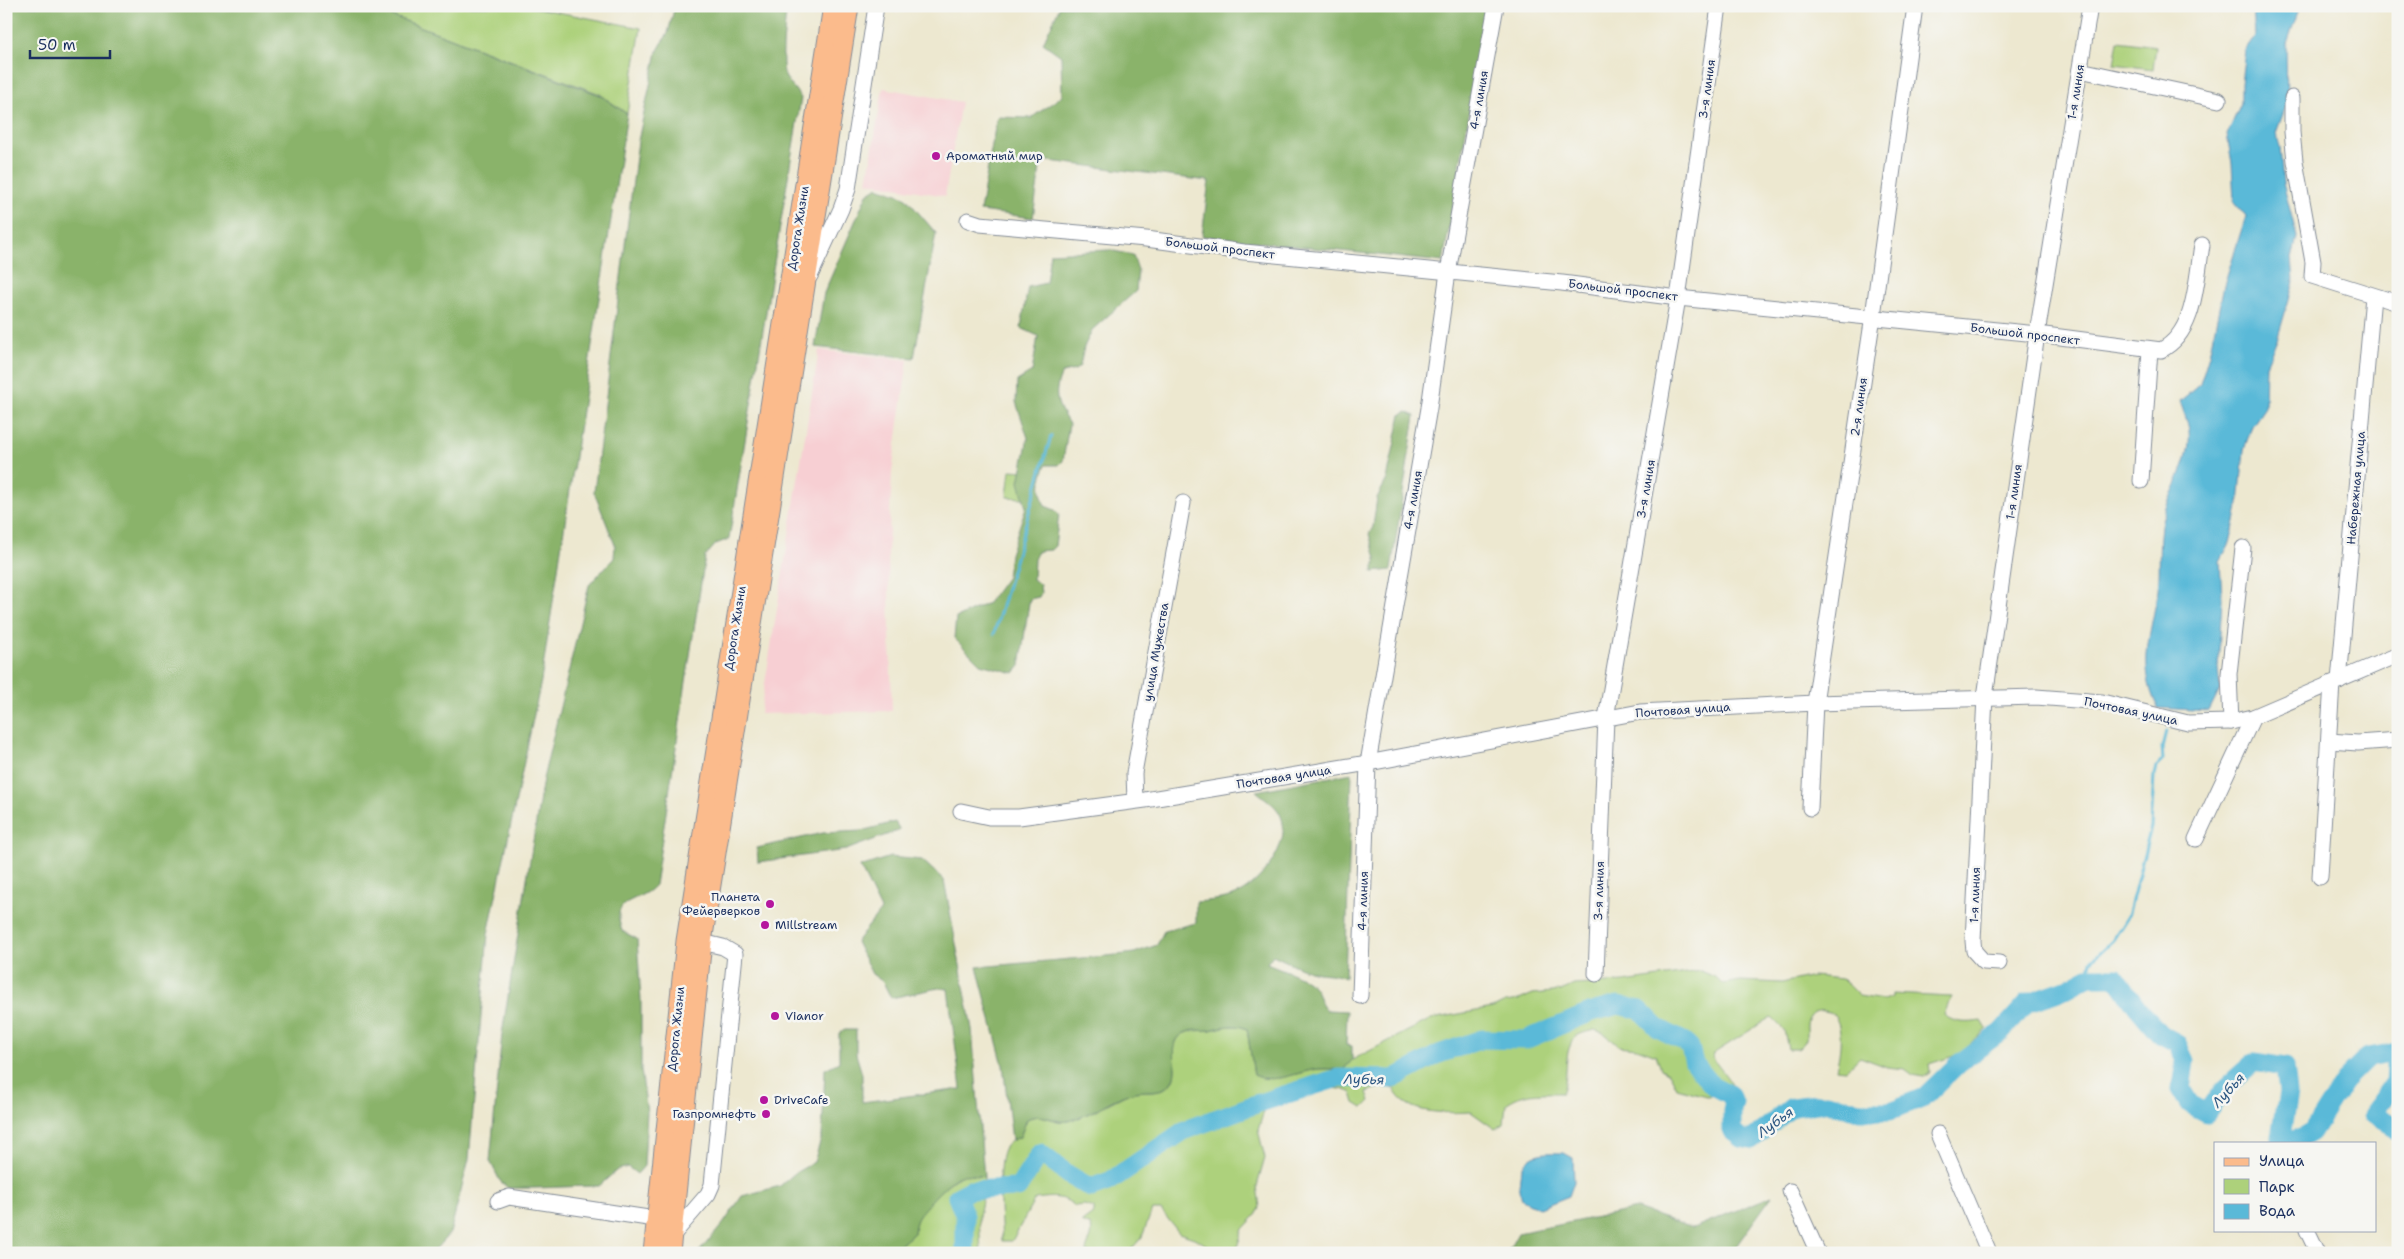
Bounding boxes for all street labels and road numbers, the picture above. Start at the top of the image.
street label: 3-я линия [1695,58,1719,120]
street label: 1-я линия [2064,63,2088,121]
street label: 4-я линия [1466,69,1492,131]
street label: Дорога Жизни [783,184,813,271]
street label: Большой проспект [1164,233,1277,263]
street label: Большой проспект [1567,275,1680,305]
street label: Большой проспект [1969,319,2082,349]
street label: 2-я линия [1847,377,1871,437]
street label: Набережная улица [2343,430,2369,545]
street label: 3-я линия [1633,458,1659,520]
street label: 1-я линия [2002,463,2026,521]
street label: 4-я линия [1400,469,1426,531]
street label: Дорога Жизни [720,584,750,671]
street label: улица Мужества [1139,601,1173,703]
street label: Почтовая улица [2083,693,2180,729]
street label: Почтовая улица [1635,699,1732,721]
street label: Почтовая улица [1236,762,1333,792]
street label: 3-я линия [1590,861,1608,921]
street label: 1-я линия [1966,867,1984,923]
street label: 4-я линия [1354,871,1372,931]
street label: Дорога Жизни [664,986,688,1072]

